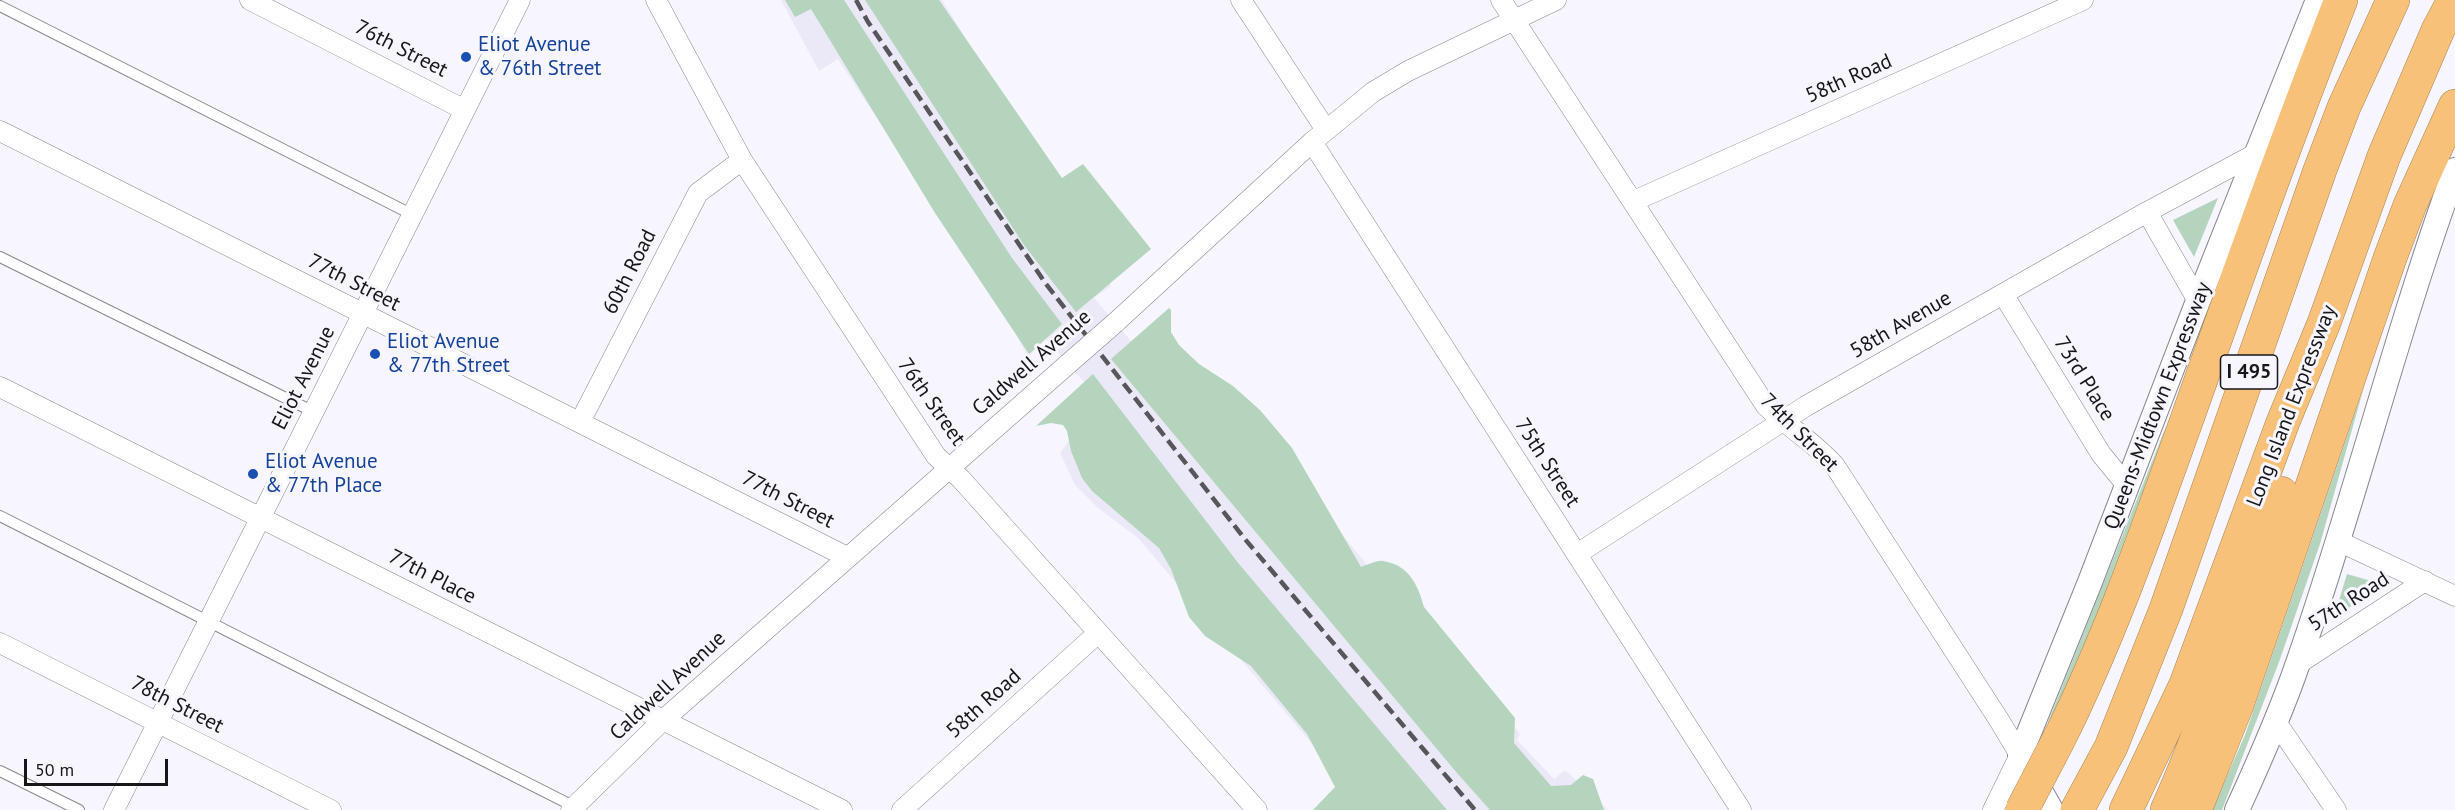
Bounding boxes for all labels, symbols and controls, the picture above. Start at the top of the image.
street label: 76th Street [350,15,452,83]
place label: Eliot Avenue & 76th Street [478,32,601,82]
street label: 58th Road [1802,49,1896,109]
marker: Eliot Avenue & 76th Street [459,50,473,64]
street label: 60th Road [598,225,662,319]
street label: 77th Street [304,249,404,317]
street label: Queens-Midtown Expressway [2099,279,2217,533]
street label: 58th Avenue [1846,286,1956,364]
street label: Long Island Expressway [2242,302,2342,510]
street label: Caldwell Avenue [968,305,1096,421]
street label: Eliot Avenue [267,322,341,434]
place label: Eliot Avenue & 77th Street [387,329,510,379]
street label: 73rd Place [2048,332,2120,426]
marker: Eliot Avenue & 77th Street [368,347,382,361]
street label: 76th Street [892,354,970,450]
road number: I 495 [2220,355,2278,389]
street label: 74th Street [1754,388,1844,478]
street label: 75th Street [1509,414,1585,512]
place label: Eliot Avenue & 77th Place [265,449,382,499]
street label: 77th Street [738,466,838,534]
marker: Eliot Avenue & 77th Place [246,467,260,481]
street label: 77th Place [384,544,480,610]
street label: 57th Road [2304,567,2394,637]
street label: Caldwell Avenue [605,626,731,746]
street label: 58th Road [942,664,1026,744]
street label: 78th Street [126,671,228,739]
scale bar [27,747,171,785]
text: 50 m [35,758,74,781]

